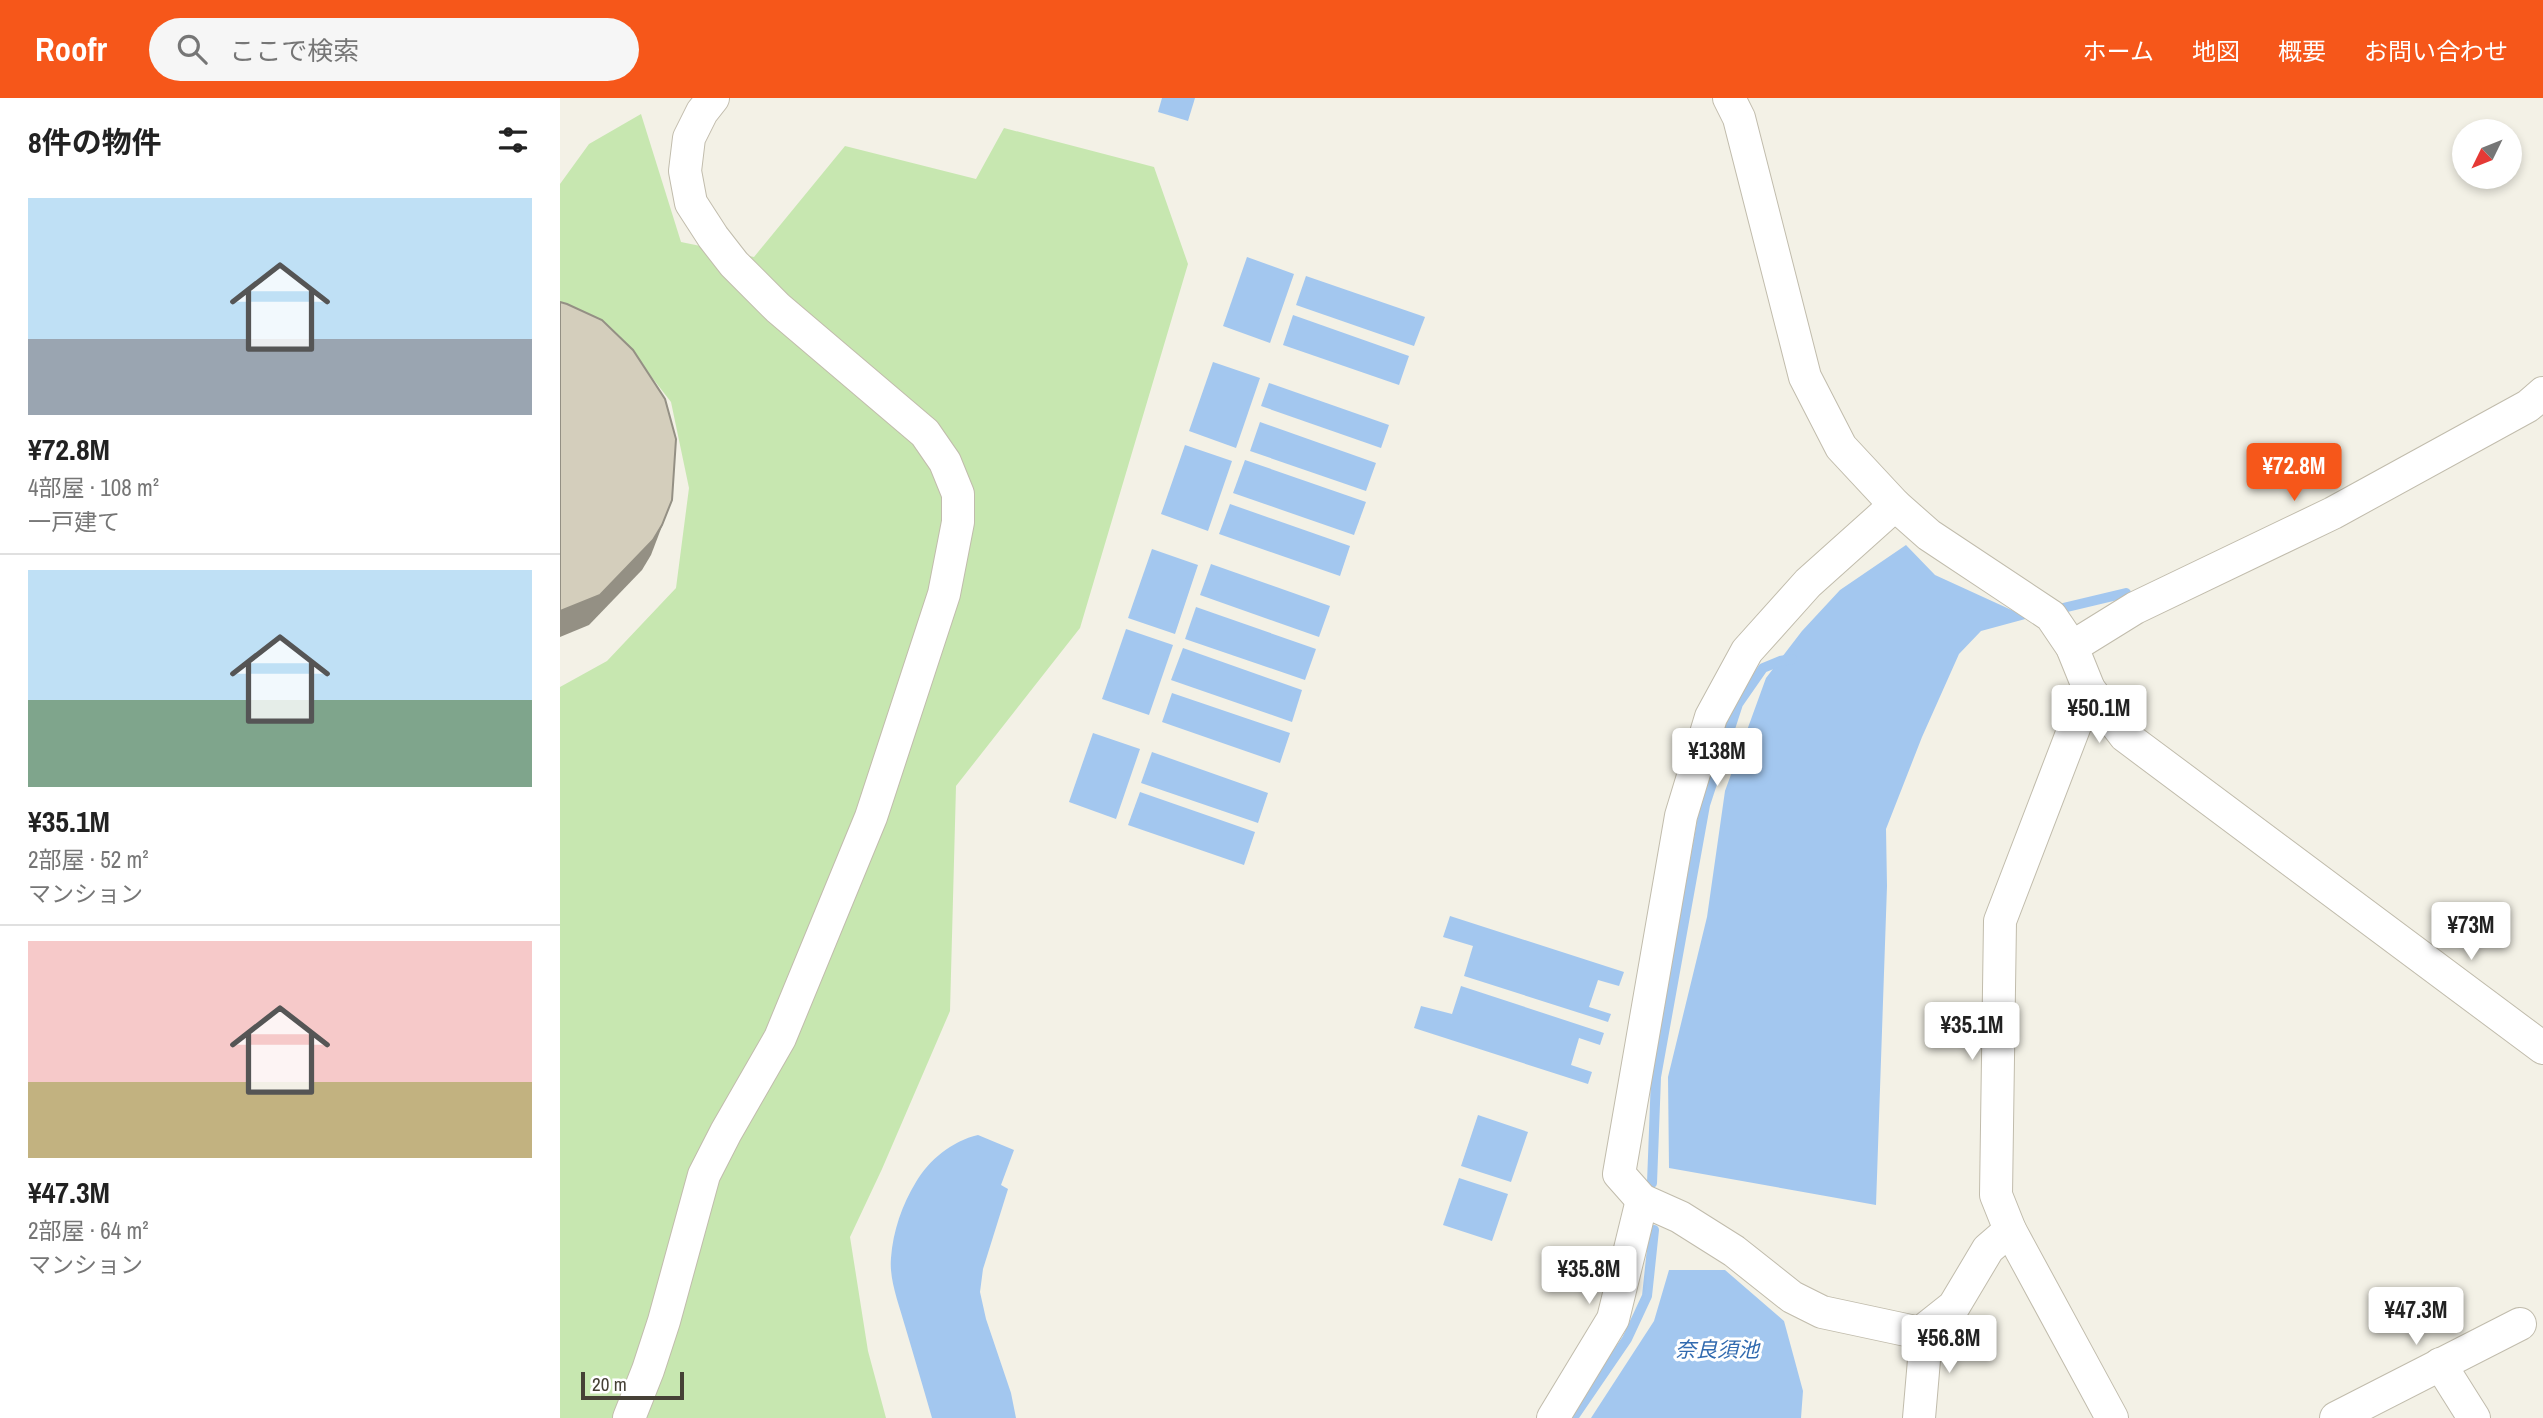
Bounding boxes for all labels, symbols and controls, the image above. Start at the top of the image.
search box [149,18,639,81]
text: Roofr [35,27,107,71]
icon: search [173,30,211,68]
text: ここで検索 [229,33,359,68]
text: ホーム [2083,35,2154,67]
text: 地図 [2192,35,2240,67]
text: 概要 [2278,35,2326,67]
text: お問い合わせ [2364,35,2508,67]
north arrow [2452,119,2522,189]
map controls [2452,119,2522,189]
icon: filters [494,121,532,159]
text: 8件の物件 [28,122,162,162]
icon: home [217,244,343,370]
text: ¥72.8M [28,429,110,469]
pin: ¥72.8M [2237,444,2351,503]
text: ¥72.8M [2263,450,2325,481]
text: 4部屋 · 108 m² [28,472,159,503]
text: 一戸建て [28,506,120,537]
icon: home [217,616,343,742]
pin: ¥50.1M [2042,686,2156,745]
text: ¥50.1M [2068,692,2130,723]
pin: ¥138M [1668,728,1766,788]
text: ¥138M [1688,735,1746,766]
text: ¥35.1M [28,801,110,841]
text: 2部屋 · 52 m² [28,844,148,875]
text: マンション [28,878,143,909]
pin: ¥73M [2430,902,2512,962]
text: ¥73M [2447,909,2495,940]
icon: home [217,987,343,1113]
pin: ¥35.1M [1915,1002,2029,1062]
text: ¥35.1M [1941,1009,2003,1040]
text: ¥47.3M [28,1172,110,1212]
text: 2部屋 · 64 m² [28,1215,148,1246]
pin: ¥35.8M [1532,1246,1646,1306]
text: マンション [28,1249,143,1280]
text: ¥35.8M [1558,1253,1620,1284]
pin: ¥47.3M [2359,1288,2473,1347]
text: ¥47.3M [2385,1294,2447,1325]
pin: ¥56.8M [1892,1316,2006,1375]
text: ¥56.8M [1918,1322,1980,1353]
water label: 奈良須池 [1675,1335,1761,1364]
scale bar [581,1369,684,1401]
text: 20 m [592,1371,627,1397]

